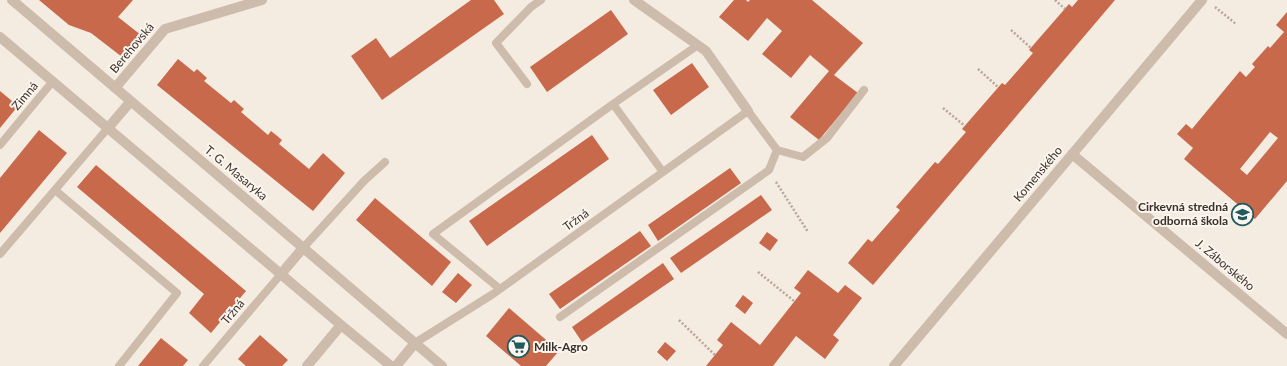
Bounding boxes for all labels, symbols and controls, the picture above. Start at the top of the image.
street label: Berehovská [106,19,157,76]
street label: Zimná [8,78,41,113]
street label: T. G. Masaryka [202,142,271,203]
street label: Komenského [1010,143,1065,205]
place label: Cirkevná stredná odborná škola [1138,199,1228,228]
school or university icon: Cirkevná stredná odborná škola [1230,201,1256,227]
street label: Tržná [560,205,592,234]
street label: J. Záborského [1193,236,1258,294]
street label: Tržná [218,296,247,327]
supermarket icon: Milk-Agro [505,334,531,360]
place label: Milk-Agro [534,339,588,354]

